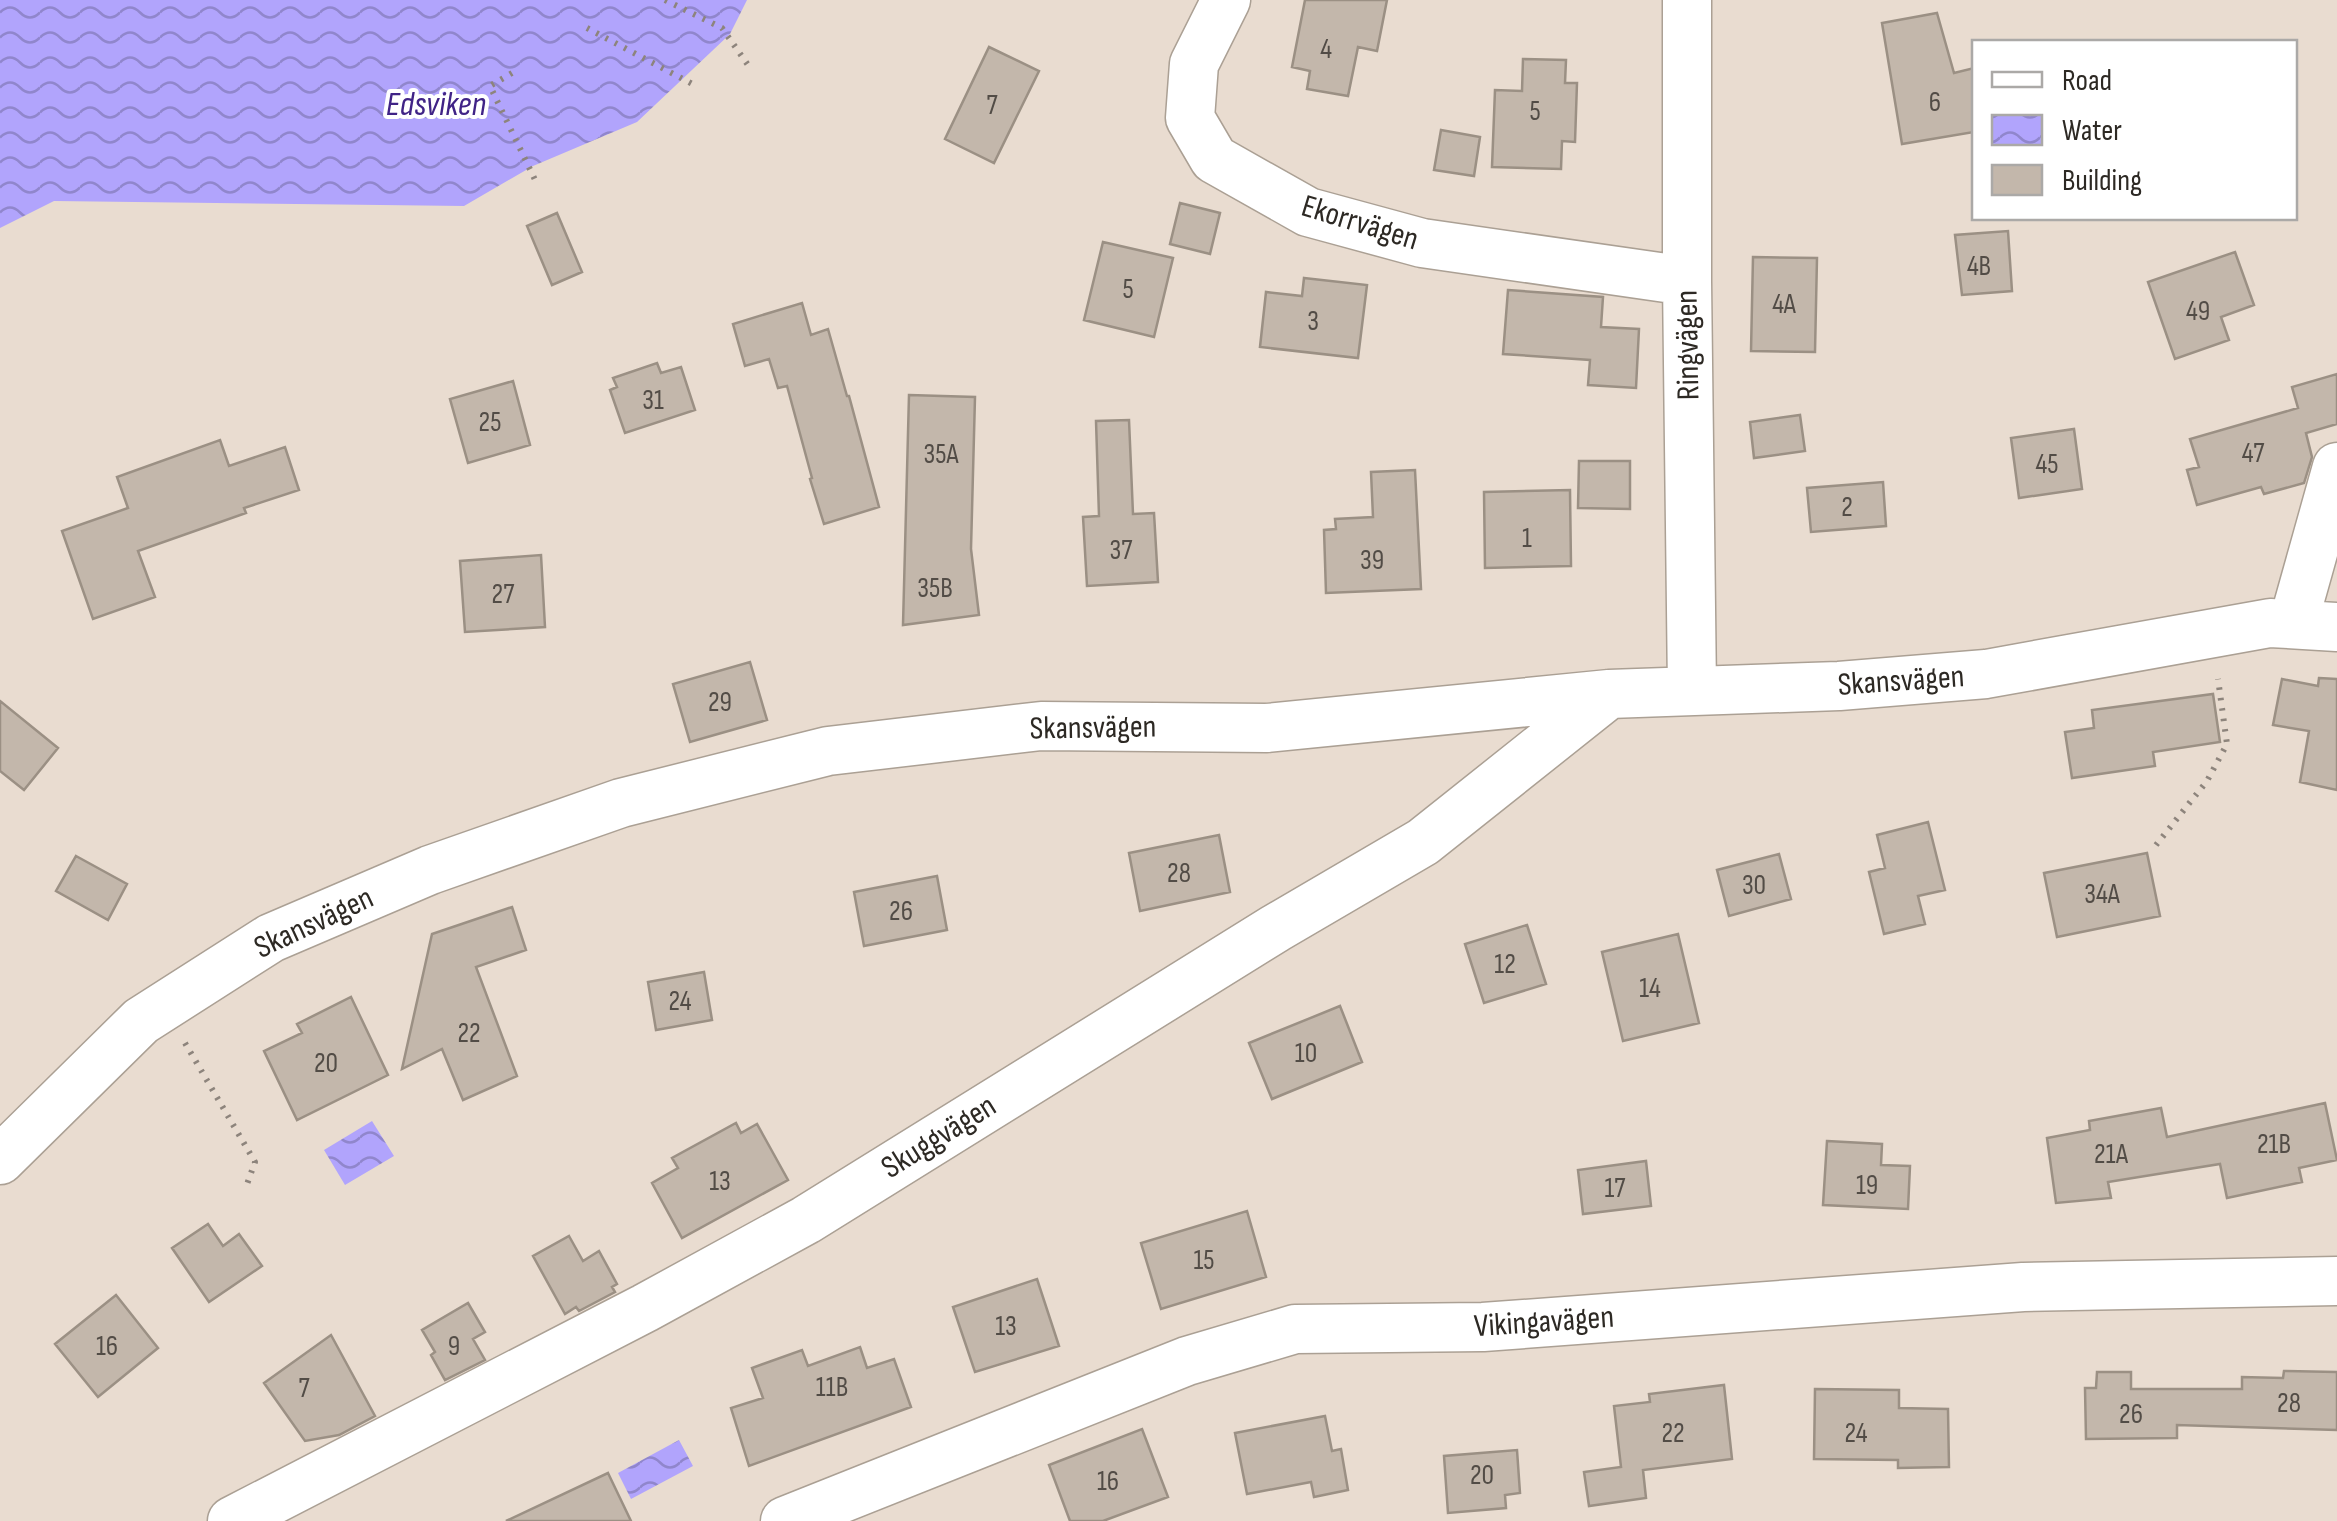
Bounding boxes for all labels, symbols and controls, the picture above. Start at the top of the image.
house number: 4 [1320,33,1332,66]
legend [1972,40,2297,220]
text: Road [2062,63,2112,99]
water label: Edsviken [386,83,486,126]
house number: 6 [1929,86,1941,119]
house number: 7 [986,89,998,122]
house number: 5 [1529,95,1541,128]
text: Water [2062,113,2122,149]
text: Building [2062,163,2142,199]
street label: Ekorrvägen [1297,187,1423,259]
house number: 4B [1967,250,1991,283]
house number: 5 [1122,273,1134,306]
house number: 4A [1772,288,1797,321]
street label: Ringvägen [1668,290,1708,400]
house number: 49 [2186,295,2210,328]
house number: 3 [1307,305,1319,338]
house number: 31 [642,384,664,417]
house number: 25 [479,406,501,439]
house number: 47 [2242,437,2264,470]
house number: 35A [924,438,959,471]
house number: 45 [2035,448,2059,481]
house number: 2 [1841,491,1853,524]
house number: 1 [1522,522,1532,555]
house number: 37 [1110,534,1132,567]
house number: 39 [1360,544,1384,577]
house number: 35B [917,572,953,605]
house number: 27 [492,578,514,611]
street label: Skansvägen [1836,657,1966,705]
house number: 29 [708,686,732,719]
street label: Skansvägen [1029,707,1157,749]
house number: 28 [1167,857,1191,890]
house number: 30 [1742,869,1766,902]
house number: 34A [2084,878,2121,911]
street label: Skansvägen [248,879,380,967]
house number: 26 [889,895,913,928]
house number: 12 [1494,948,1516,981]
house number: 14 [1639,972,1661,1005]
house number: 24 [668,985,692,1018]
house number: 22 [457,1017,481,1050]
house number: 10 [1295,1037,1317,1070]
house number: 20 [314,1047,338,1080]
street label: Skuggvägen [874,1087,1004,1187]
house number: 21B [2257,1128,2291,1161]
house number: 21A [2094,1138,2129,1171]
house number: 13 [709,1165,731,1198]
house number: 19 [1856,1169,1878,1202]
house number: 17 [1605,1172,1625,1205]
house number: 15 [1193,1244,1215,1277]
street label: Vikingavägen [1473,1298,1615,1346]
house number: 13 [995,1310,1017,1343]
house number: 16 [96,1330,118,1363]
house number: 9 [448,1330,460,1363]
house number: 11B [816,1371,848,1404]
house number: 7 [298,1372,310,1405]
house number: 28 [2277,1387,2301,1420]
house number: 26 [2119,1398,2143,1431]
house number: 22 [1661,1417,1685,1450]
house number: 24 [1844,1417,1868,1450]
house number: 20 [1470,1459,1494,1492]
house number: 16 [1097,1465,1119,1498]

